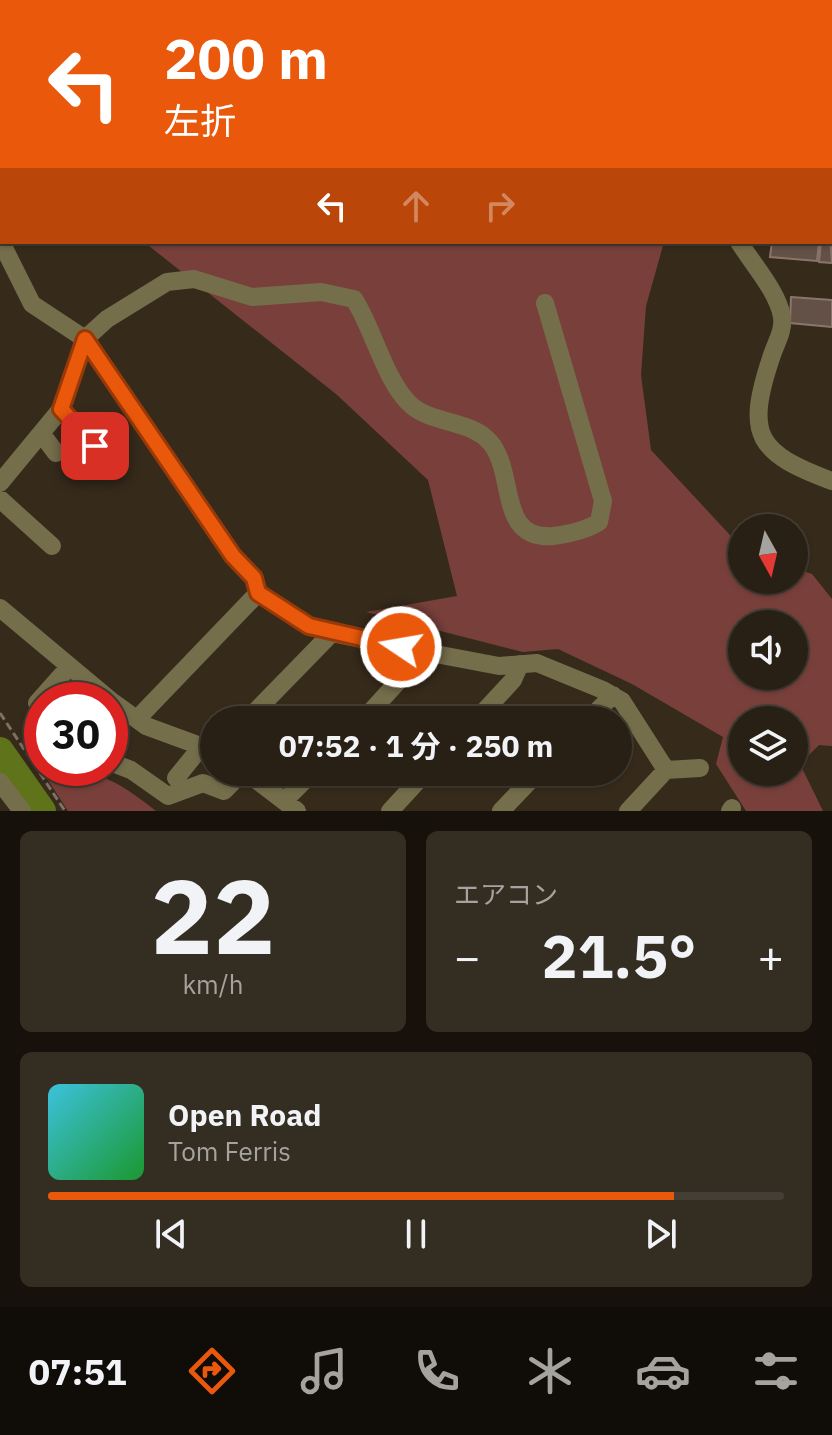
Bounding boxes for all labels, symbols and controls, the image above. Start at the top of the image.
text: 200 m [164,22,328,94]
icon: left [32,32,136,136]
text: 左折 [164,97,236,144]
icon: left [310,184,354,228]
icon: ahead [394,184,438,228]
icon: right [478,184,522,228]
pin [61,412,129,480]
icon: arrive [73,424,117,468]
north arrow [728,514,808,594]
map controls [728,514,808,786]
position arrow [359,605,443,689]
button: sound [728,610,808,690]
speed limit sign: 30 [24,682,128,786]
button: layers [728,706,808,786]
text: 07:52 · 1 分 · 250 m [279,726,553,765]
text: 22 [151,847,275,983]
text: エアコン [454,877,558,911]
text: 21.5° [542,916,696,995]
text: − [454,928,480,985]
text: + [758,928,784,985]
text: km/h [182,967,244,1001]
text: Open Road [168,1095,321,1134]
text: Tom Ferris [168,1134,291,1168]
icon: previous [149,1212,193,1256]
icon: pause [394,1212,438,1256]
icon: next [639,1212,683,1256]
icon: directions [184,1343,240,1399]
icon: music [296,1343,352,1399]
icon: phone [409,1343,465,1399]
icon: climate [522,1343,578,1399]
icon: car [635,1343,691,1399]
icon: filters [748,1343,804,1399]
text: 07:51 [28,1348,127,1395]

